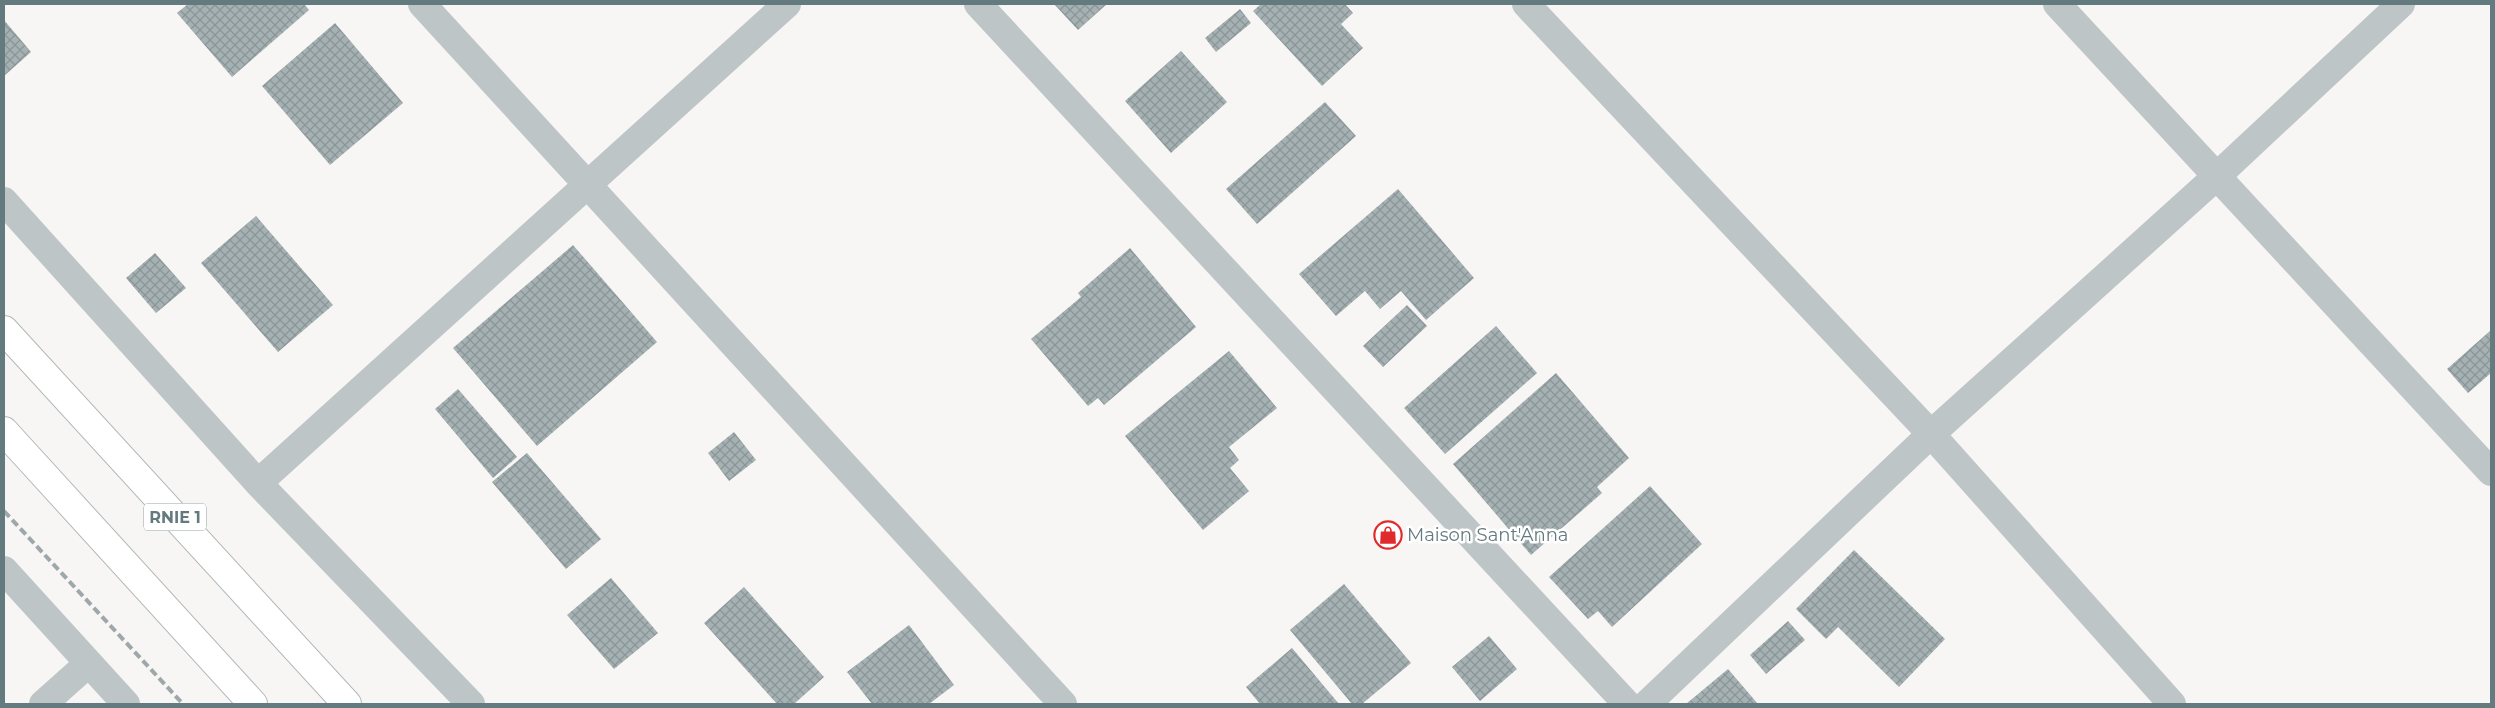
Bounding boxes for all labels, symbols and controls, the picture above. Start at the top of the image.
road number: RNIE 1 [144,504,206,530]
shop icon: Maison Sant'Anna [1373,520,1403,550]
place label: Maison Sant'Anna [1407,524,1568,546]

